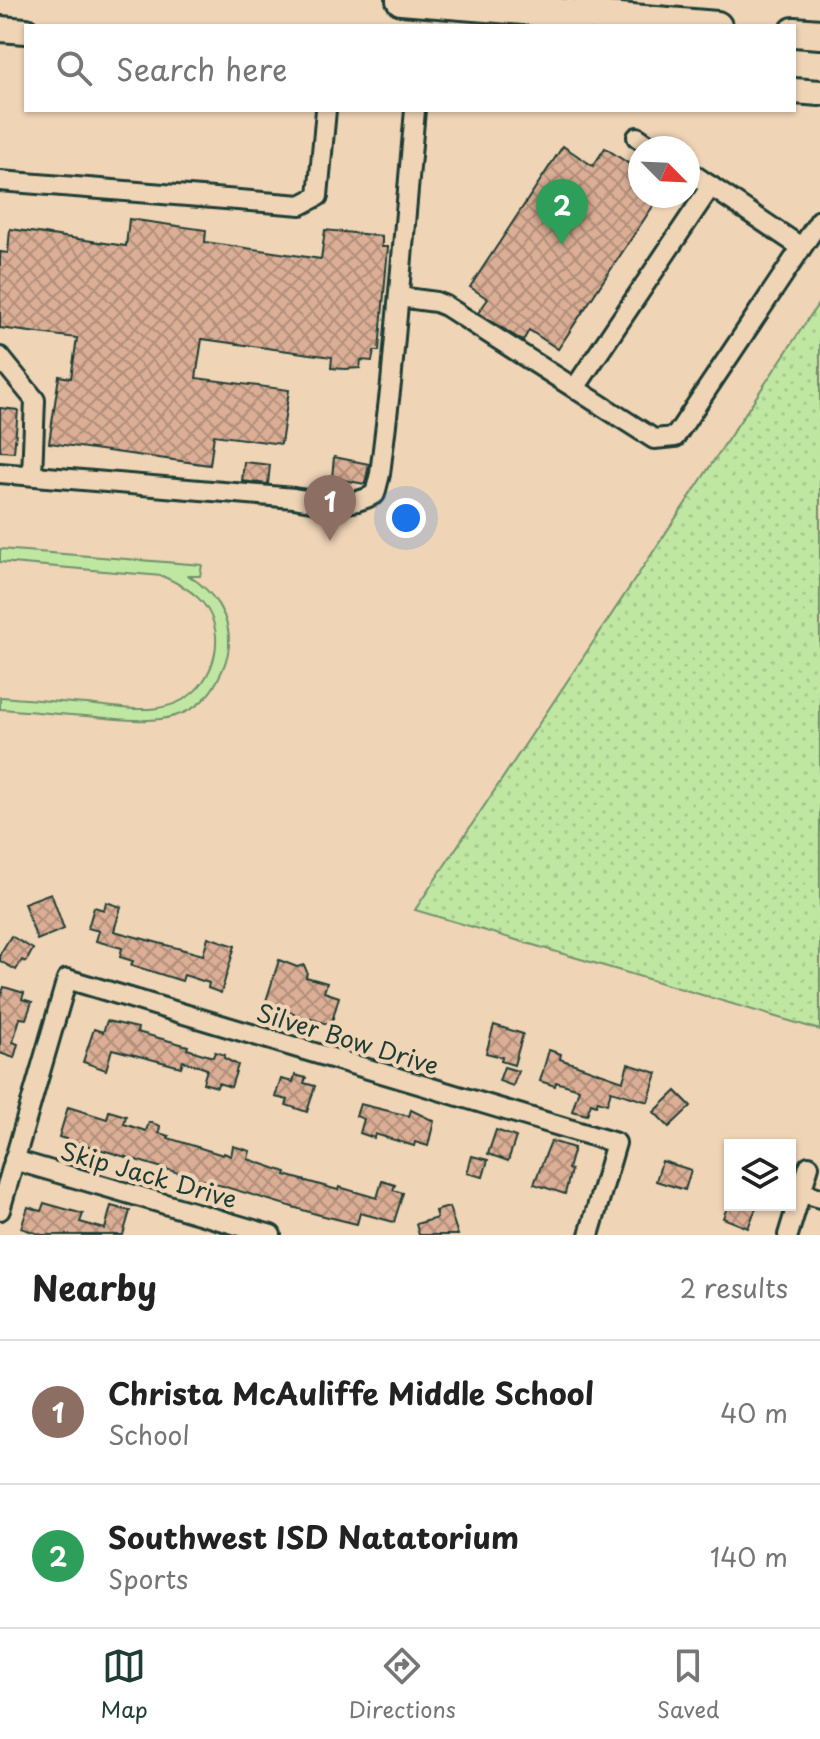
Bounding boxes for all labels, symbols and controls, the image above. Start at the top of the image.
search box [24,24,796,112]
icon: search [52,46,96,90]
text: Search here [116,46,288,91]
north arrow [628,136,700,208]
pin: 2 [536,179,588,245]
pin: 1 [304,475,356,541]
your location [386,498,426,538]
street label: Silver Bow Drive [252,993,444,1083]
street label: Skip Jack Drive [56,1132,242,1216]
map controls [724,1139,796,1211]
button: layers [724,1139,796,1211]
text: Nearby [32,1261,157,1313]
text: 2 results [680,1268,788,1307]
text: Christa McAuliffe Middle School [108,1370,594,1415]
text: 1 [52,1393,64,1432]
text: 40 m [720,1393,788,1432]
text: School [108,1415,190,1454]
text: Southwest ISD Natatorium [108,1514,519,1559]
text: 2 [49,1537,67,1576]
text: 140 m [710,1537,788,1576]
text: Sports [108,1559,188,1598]
tab: Map [101,1644,148,1725]
tab: Directions [349,1644,456,1725]
tab: Saved [657,1644,719,1725]

